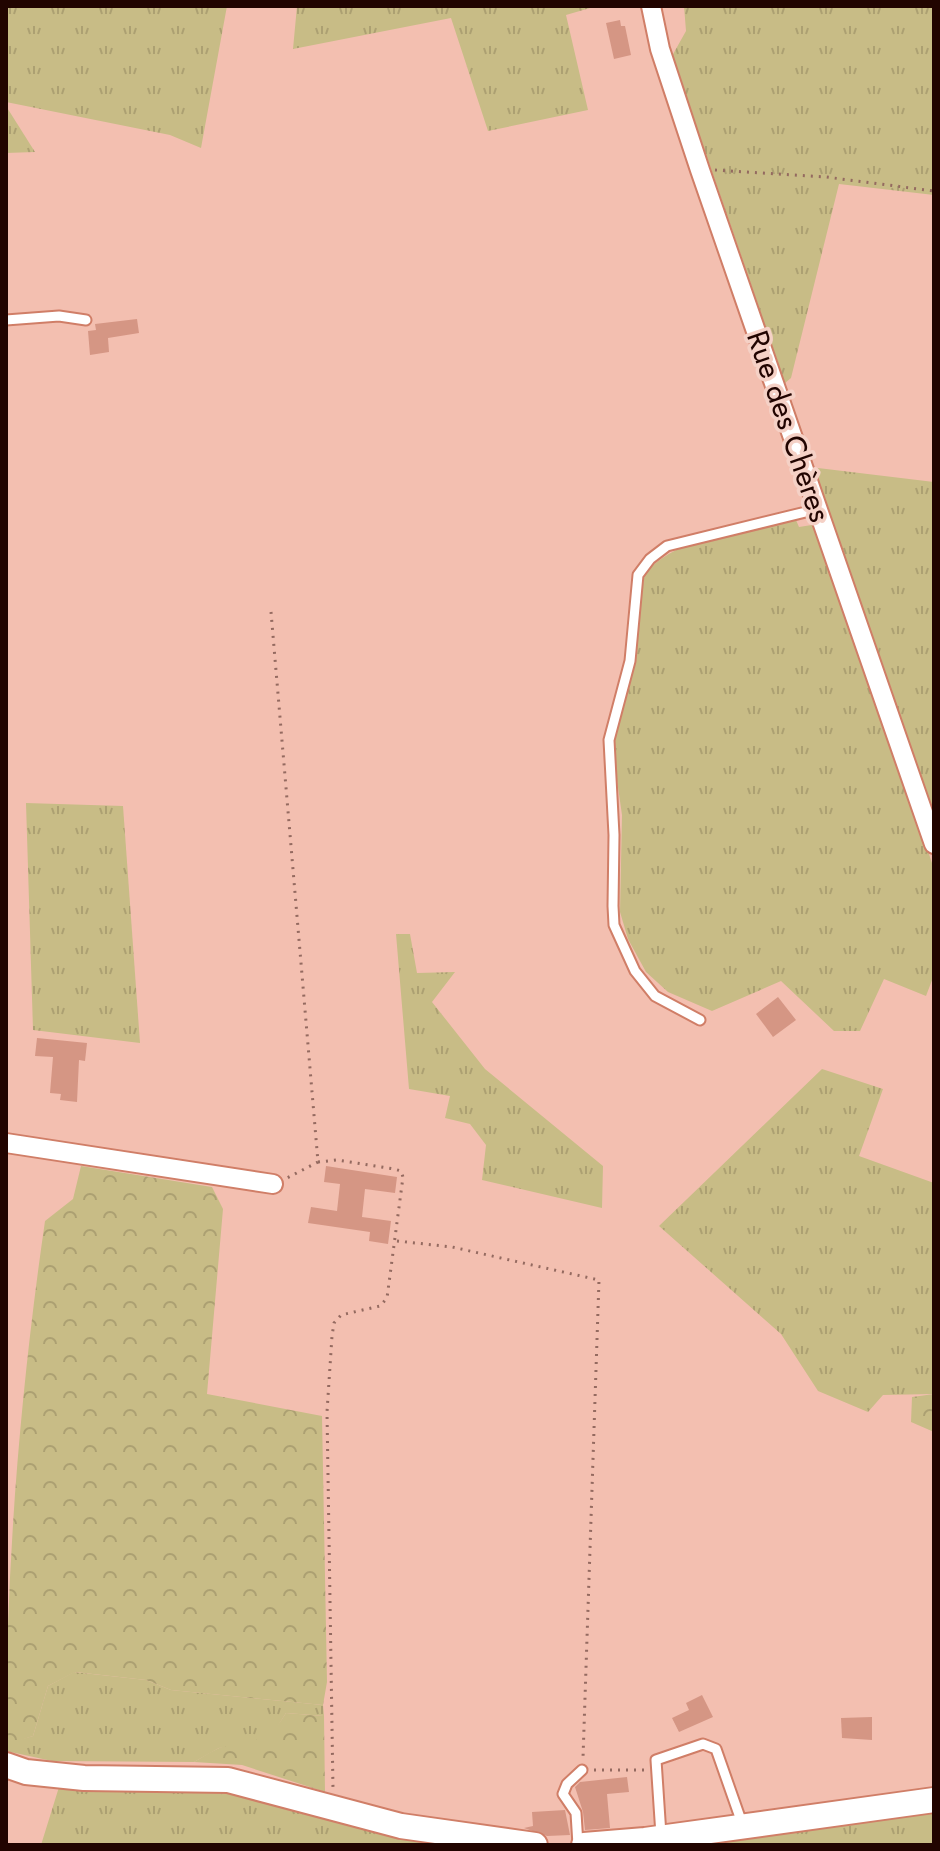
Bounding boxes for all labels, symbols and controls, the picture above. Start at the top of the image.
street label: Rue des Chères [736,325,842,527]

